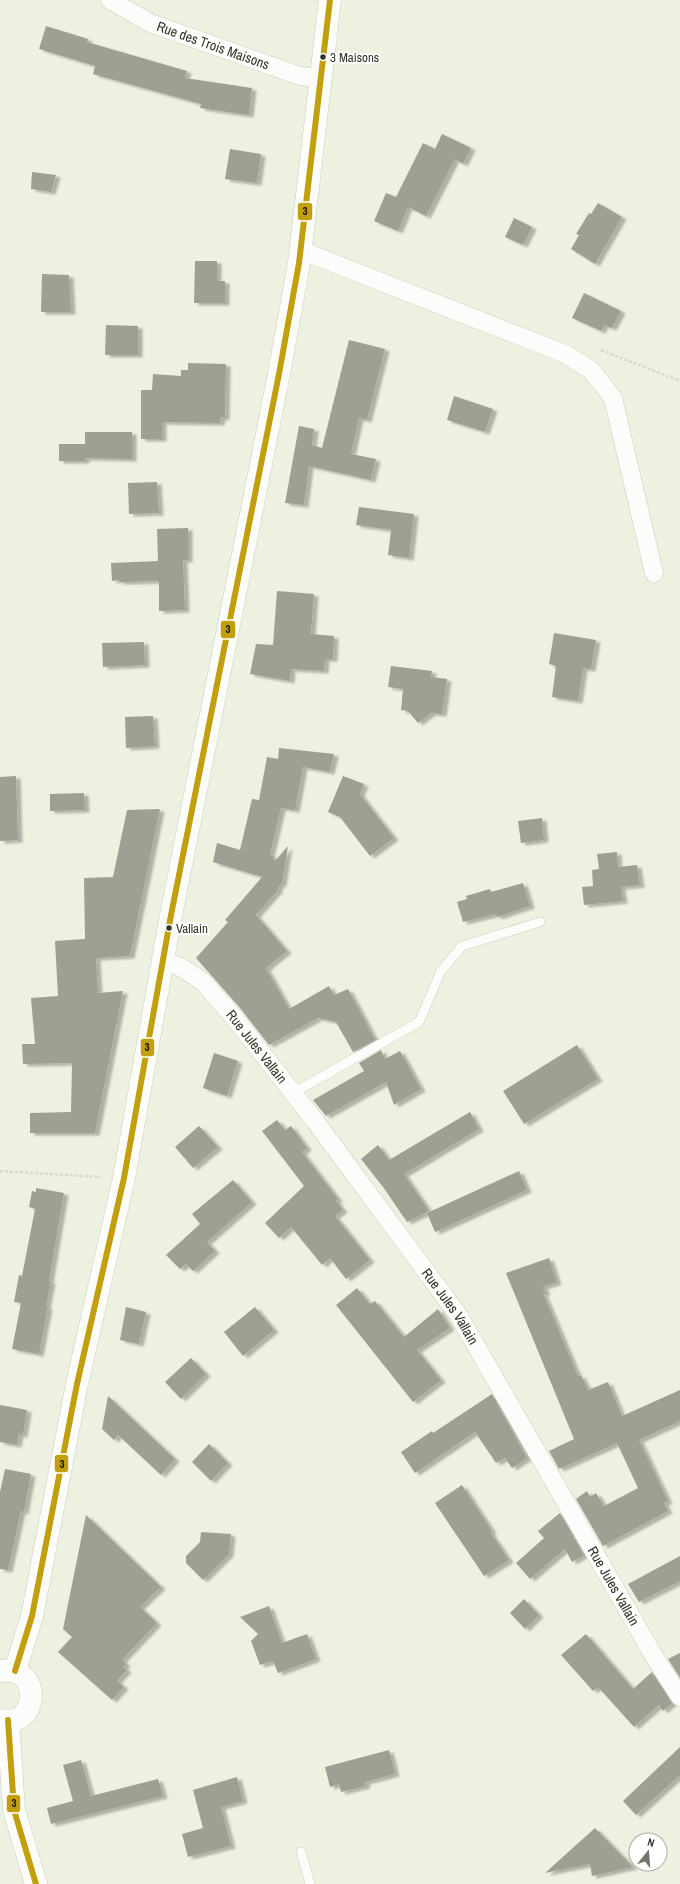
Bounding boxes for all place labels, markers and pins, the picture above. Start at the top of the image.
place label: 3 Maisons [330,49,379,66]
marker: 3 Maisons [318,52,328,62]
place label: Vallain [176,920,208,937]
marker: Vallain [164,923,174,933]

